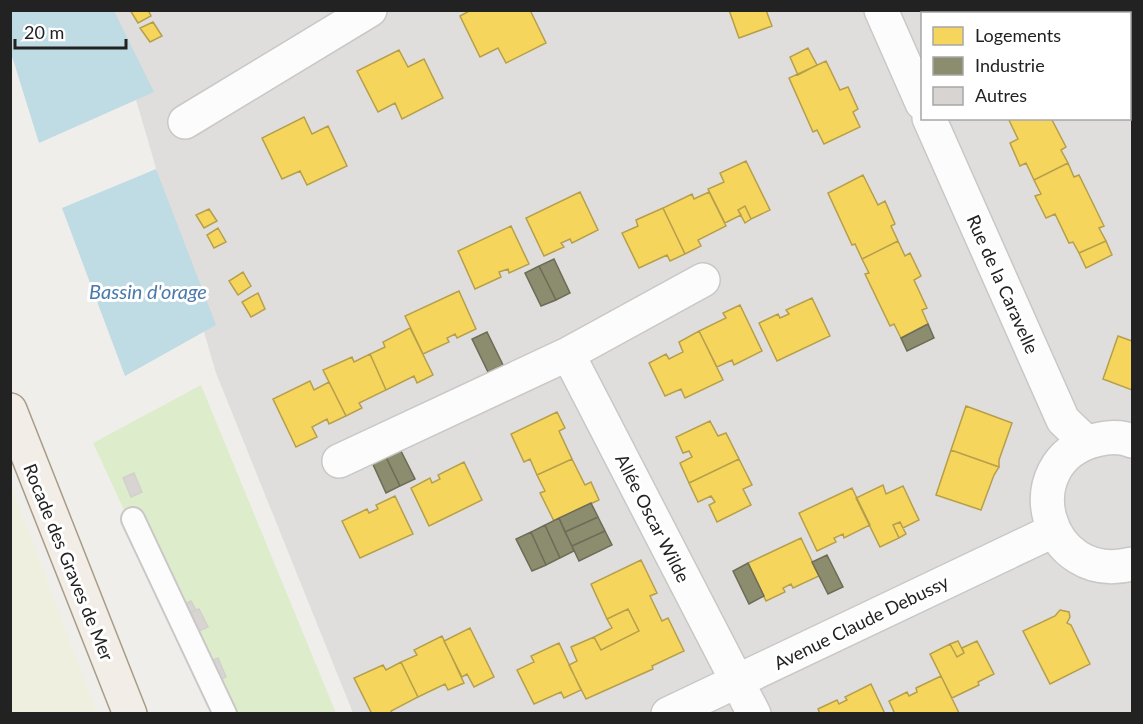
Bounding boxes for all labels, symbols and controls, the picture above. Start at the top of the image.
scale bar [15,12,126,50]
legend [921,12,1131,120]
text: 20 m [24,21,64,43]
text: Logements [975,24,1061,46]
text: Industrie [975,54,1045,76]
text: Autres [975,84,1027,106]
street label: Rue de la Caravelle [962,211,1044,357]
water label: Bassin d'orage [89,279,207,303]
street label: Allée Oscar Wilde [611,450,695,586]
street label: Rocade des Graves de Mer [19,460,119,664]
street label: Avenue Claude Debussy [770,570,953,674]

